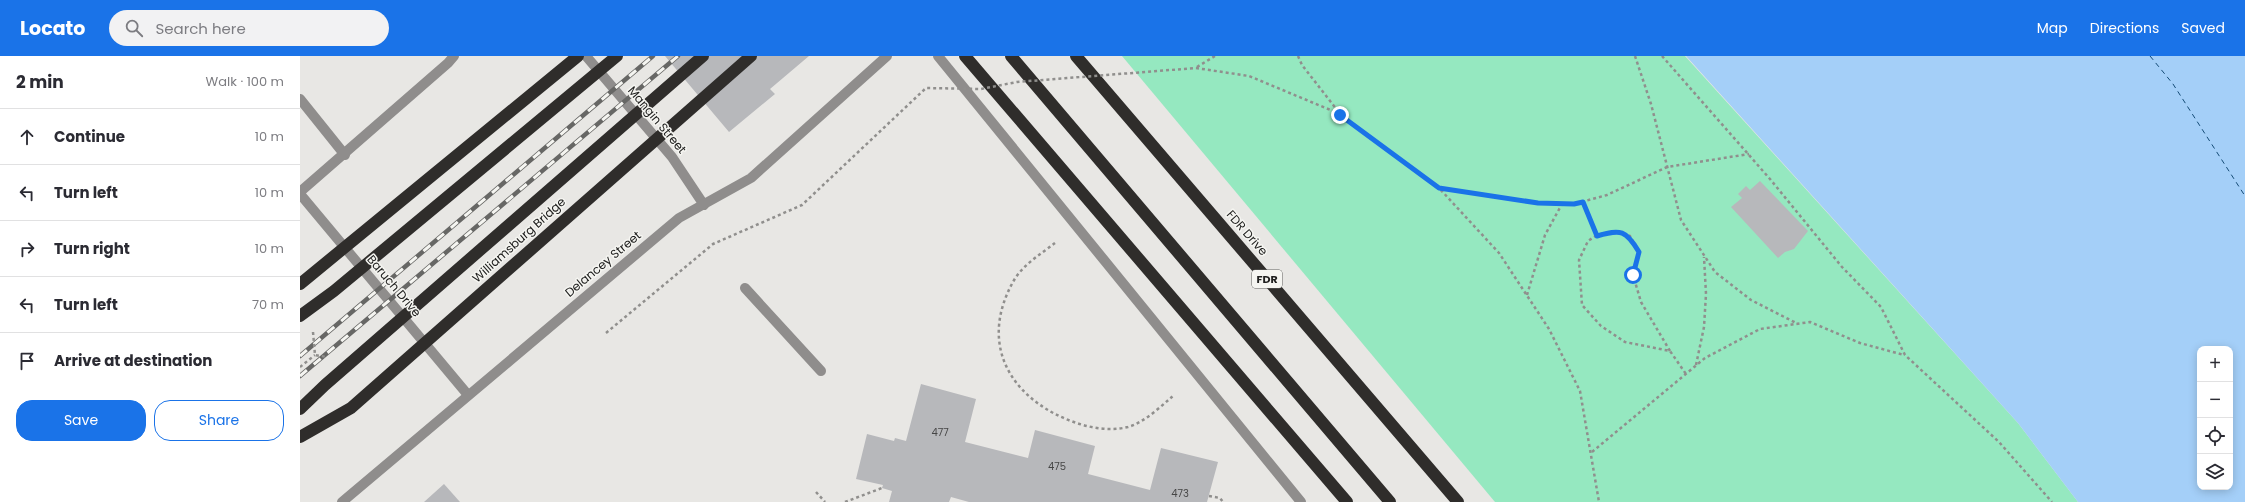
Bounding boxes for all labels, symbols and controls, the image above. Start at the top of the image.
search box [109,10,389,46]
text: Locato [20,15,85,42]
icon: search [123,17,145,39]
text: Search here [155,18,246,39]
text: Map [2037,18,2068,38]
text: Directions [2090,18,2159,38]
text: Saved [2181,18,2225,38]
text: 2 min [16,70,64,94]
text: Walk · 100 m [206,72,284,91]
street label: Mangin Street [624,82,691,157]
route end [1331,106,1349,124]
icon: ahead [16,126,38,148]
text: Continue [54,126,125,147]
text: 10 m [255,127,284,146]
icon: left [16,182,38,204]
text: Turn left [54,182,118,203]
text: 10 m [255,183,284,202]
street label: Williamsburg Bridge [468,193,569,286]
street label: FDR Drive [1223,206,1272,259]
street label: Delancey Street [561,227,644,301]
icon: right [16,238,38,260]
text: Turn right [54,238,130,259]
text: 10 m [255,239,284,258]
street label: Baruch Drive [363,251,425,320]
route start [1624,266,1642,284]
road number: FDR [1252,270,1282,288]
icon: left [16,294,38,316]
text: Turn left [54,294,118,315]
text: 70 m [252,295,284,314]
map controls [2197,346,2233,490]
button: + [2197,346,2233,382]
icon: arrive [16,350,38,372]
text: Arrive at destination [54,350,212,371]
button: − [2197,382,2233,418]
button: Save [16,400,146,441]
button: Share [154,400,284,441]
button: locate [2197,418,2233,454]
house number: 477 [931,425,949,440]
button: layers [2197,454,2233,490]
house number: 475 [1048,459,1066,474]
house number: 473 [1171,486,1189,501]

